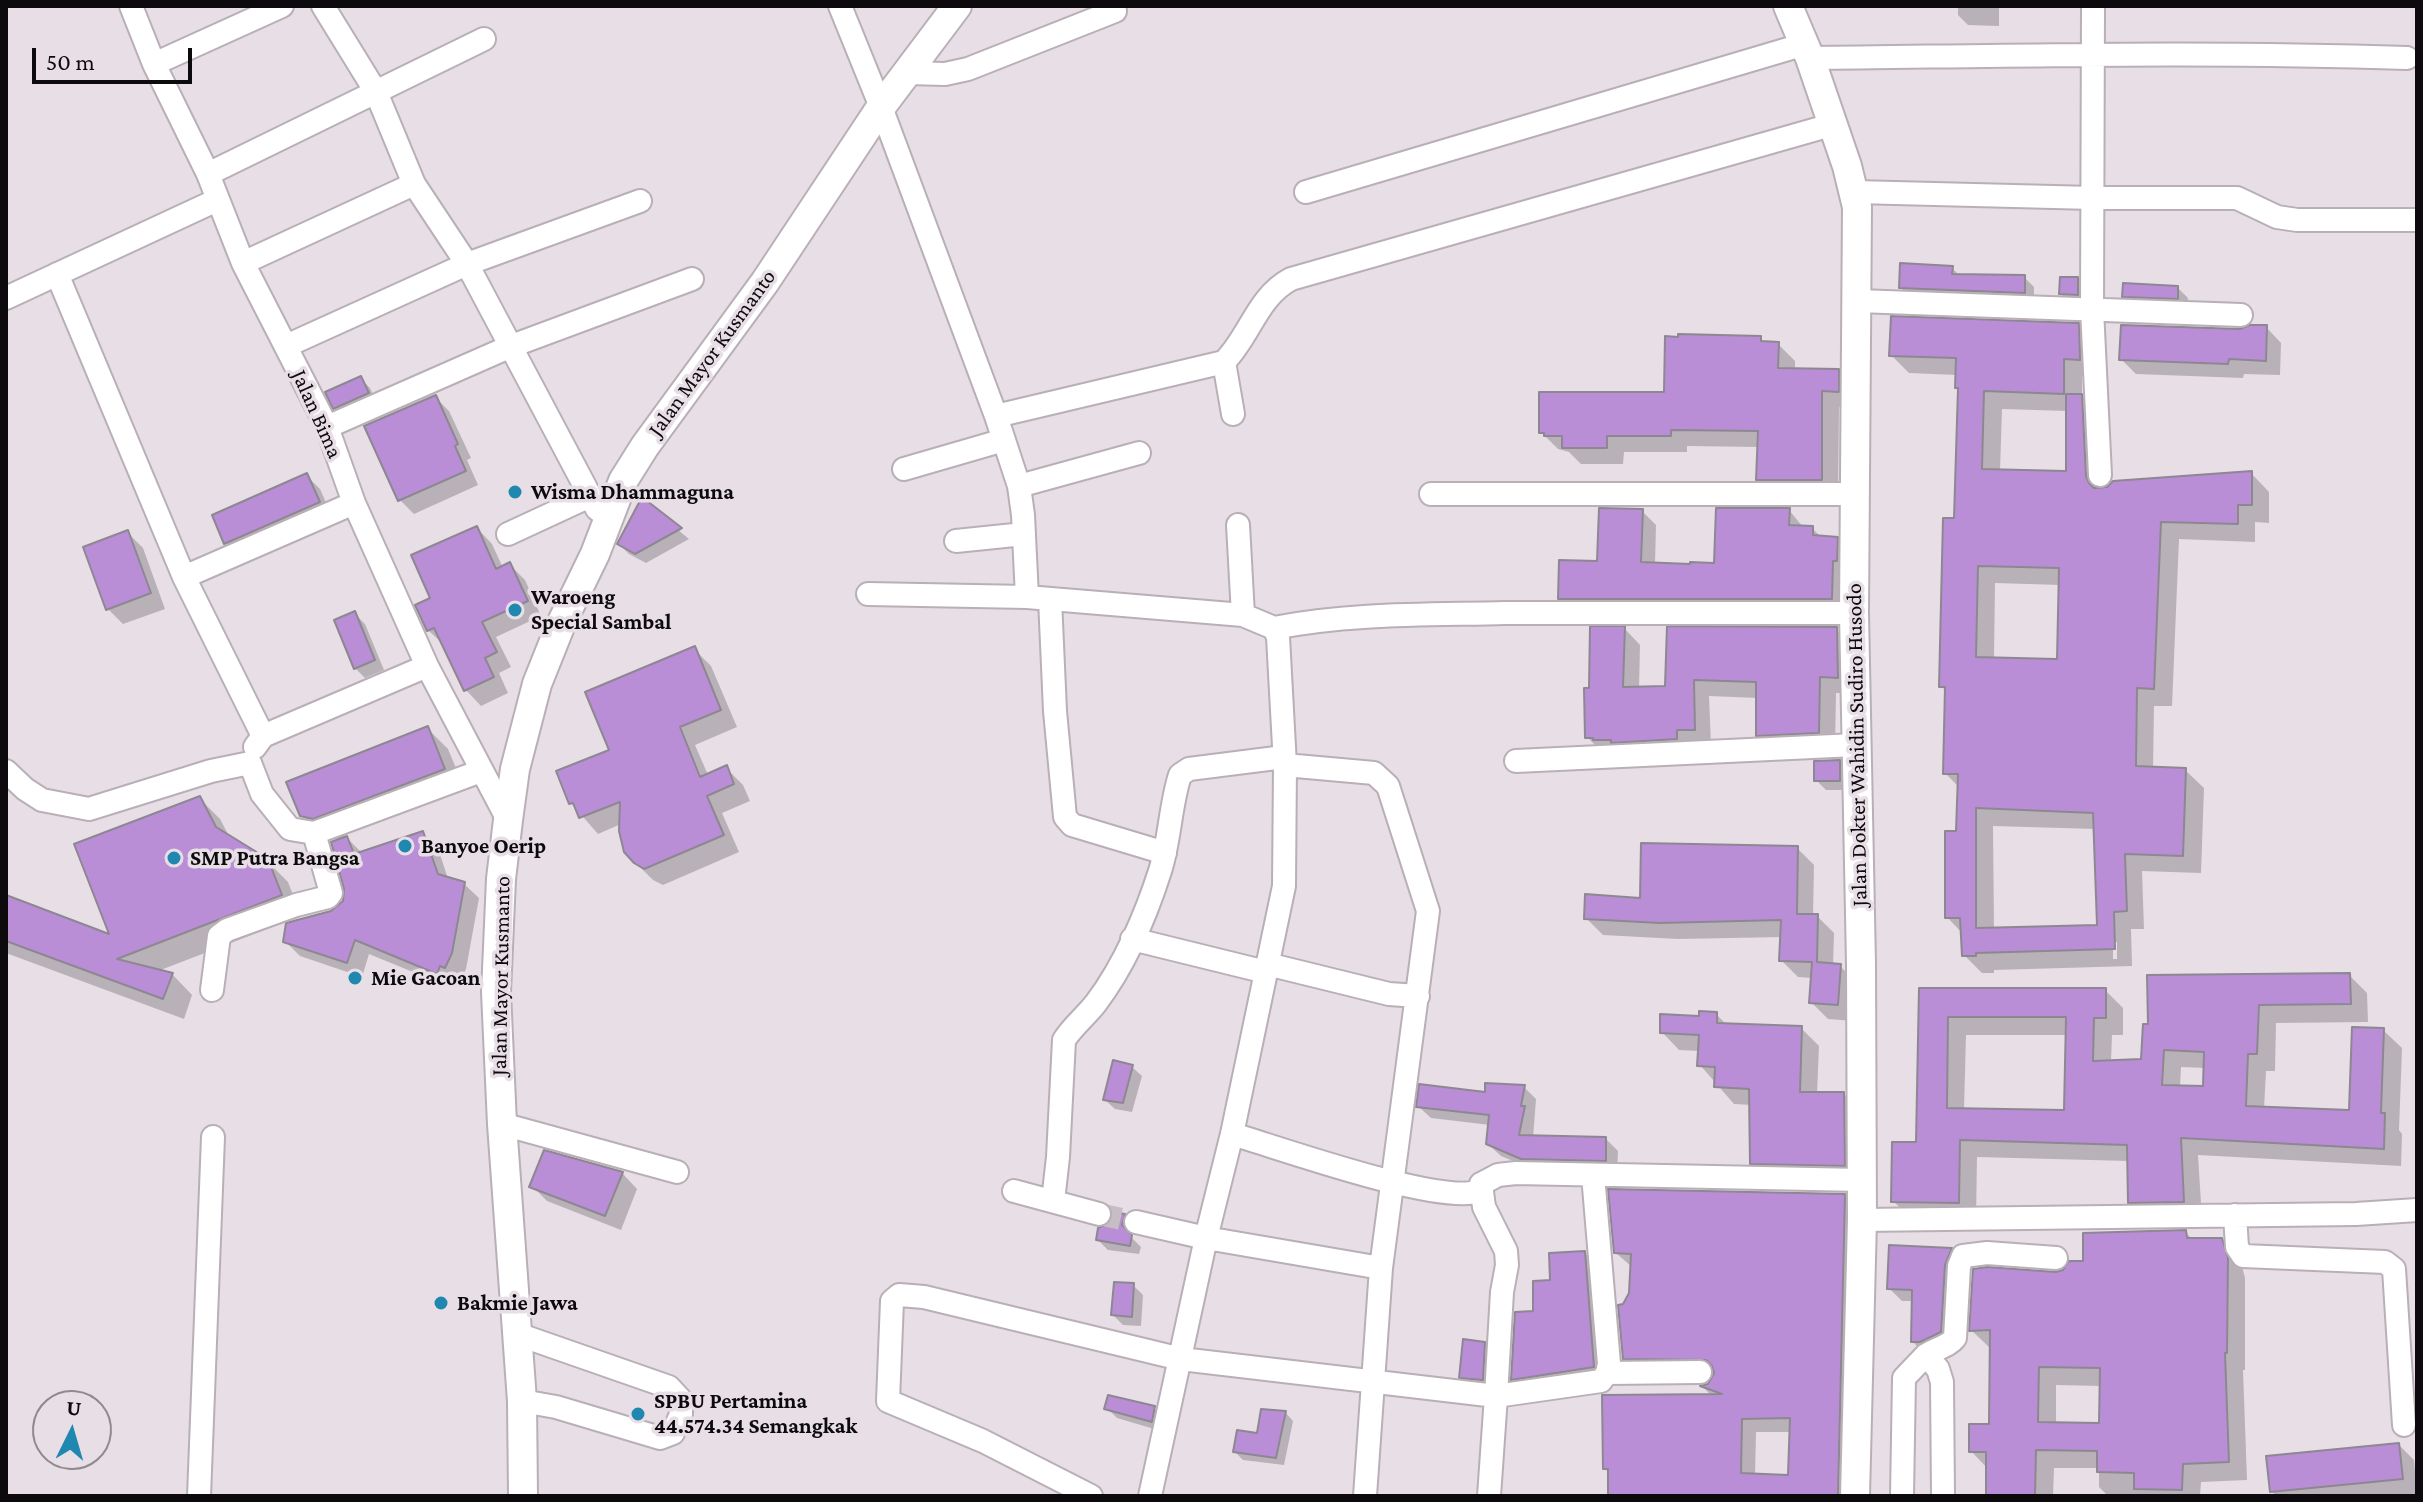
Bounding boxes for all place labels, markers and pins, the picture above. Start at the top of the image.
place label: Wisma Dhammaguna [531,479,734,505]
marker: Wisma Dhammaguna [506,483,524,501]
place label: Waroeng Special Sambal [531,584,671,636]
marker: Waroeng Special Sambal [506,601,524,619]
place label: Banyoe Oerip [421,833,546,859]
marker: Banyoe Oerip [396,837,414,855]
place label: SMP Putra Bangsa [190,845,360,871]
marker: SMP Putra Bangsa [165,849,183,867]
place label: Mie Gacoan [371,965,480,991]
marker: Mie Gacoan [346,969,364,987]
place label: Bakmie Jawa [457,1290,578,1316]
marker: Bakmie Jawa [432,1294,450,1312]
place label: SPBU Pertamina 44.574.34 Semangkak [654,1388,857,1440]
marker: SPBU Pertamina 44.574.34 Semangkak [629,1405,647,1423]

